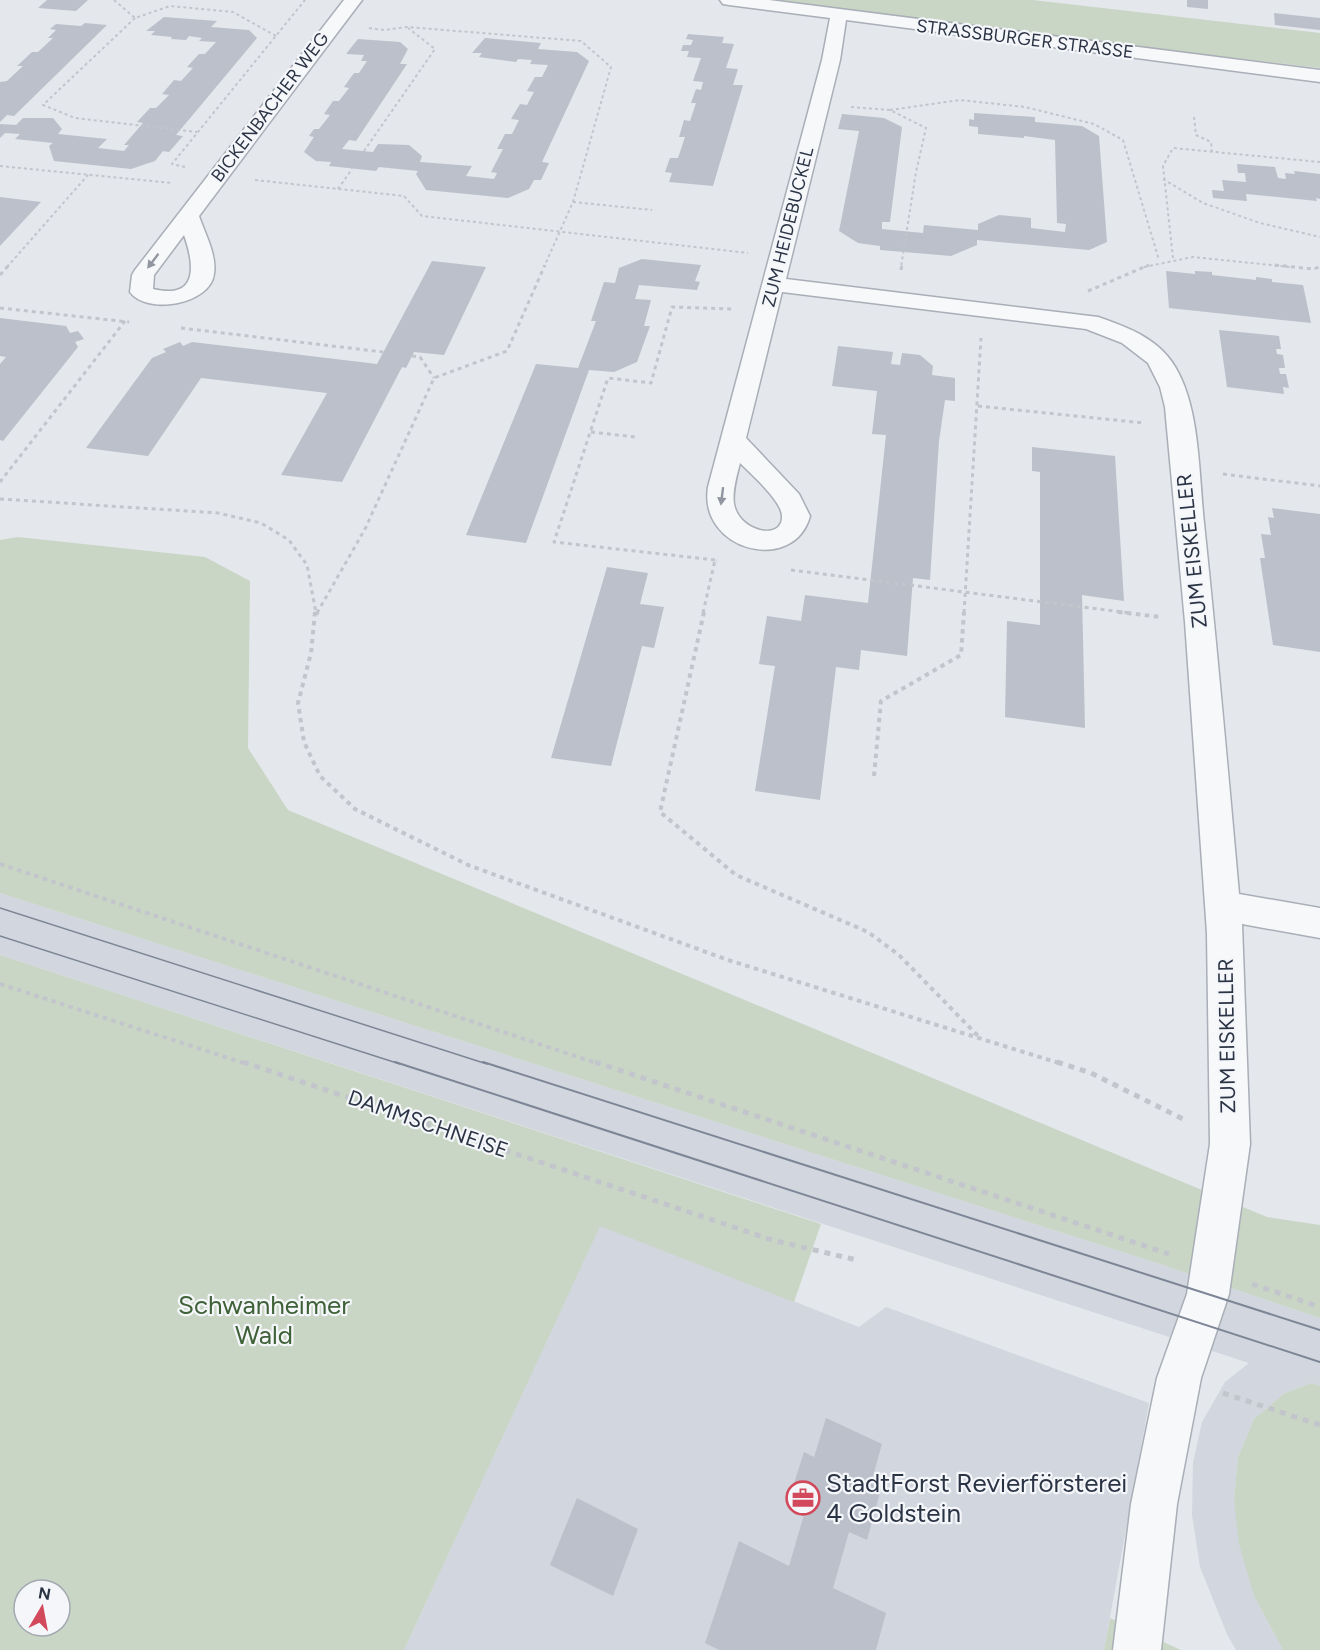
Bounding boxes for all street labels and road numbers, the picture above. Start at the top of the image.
street label: STRASSBURGER STRASSE [915,15,1135,63]
street label: BICKENBACHER WEG [207,28,334,186]
street label: ZUM HEIDEBUCKEL [758,144,819,309]
street label: ZUM EISKELLER [1171,473,1212,629]
street label: ZUM EISKELLER [1213,958,1240,1114]
street label: DAMMSCHNEISE [345,1084,512,1163]

